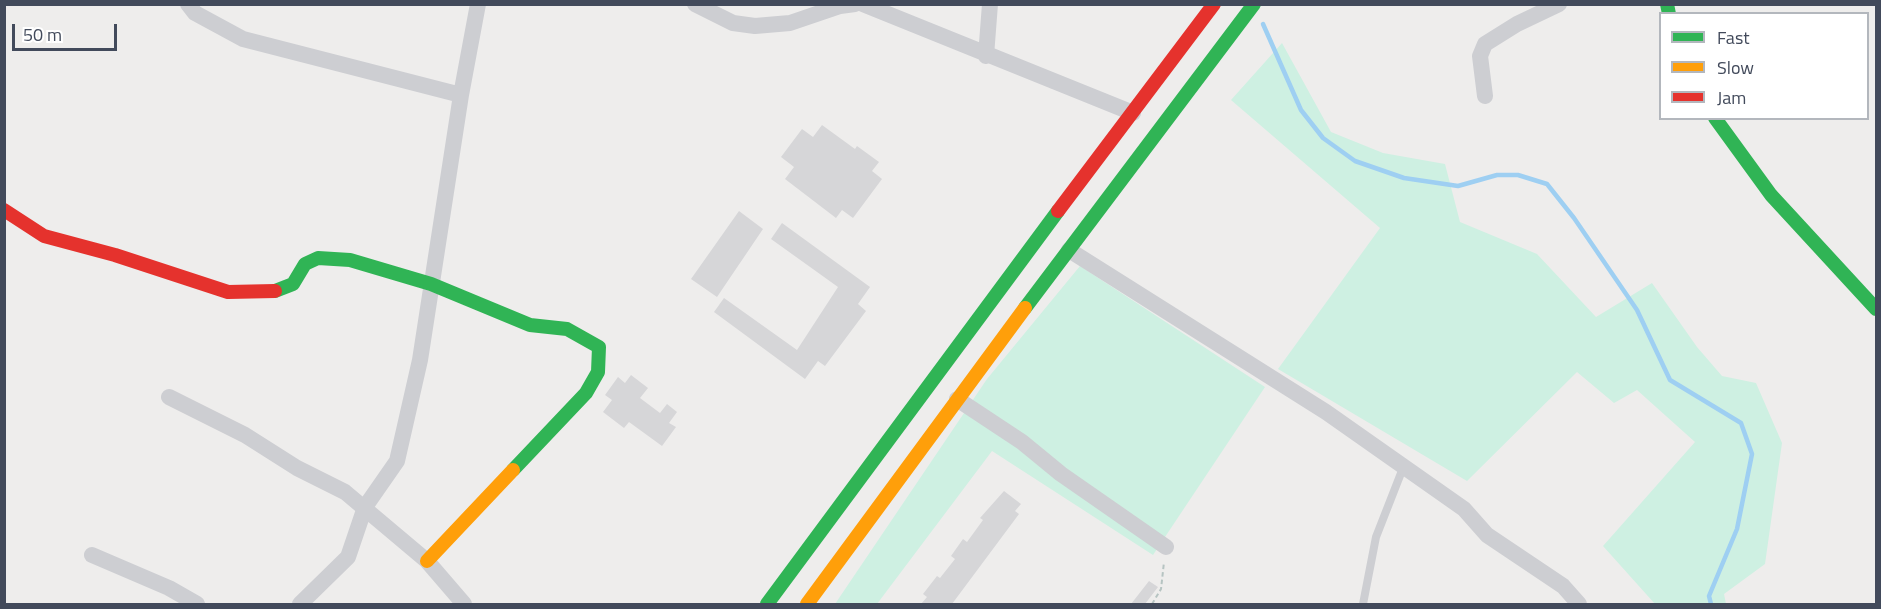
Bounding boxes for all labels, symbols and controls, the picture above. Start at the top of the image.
scale bar [15,12,120,50]
legend [1659,12,1869,120]
text: 50 m [23,21,62,48]
text: Fast [1717,24,1750,51]
text: Slow [1717,54,1754,81]
text: Jam [1717,84,1746,111]

